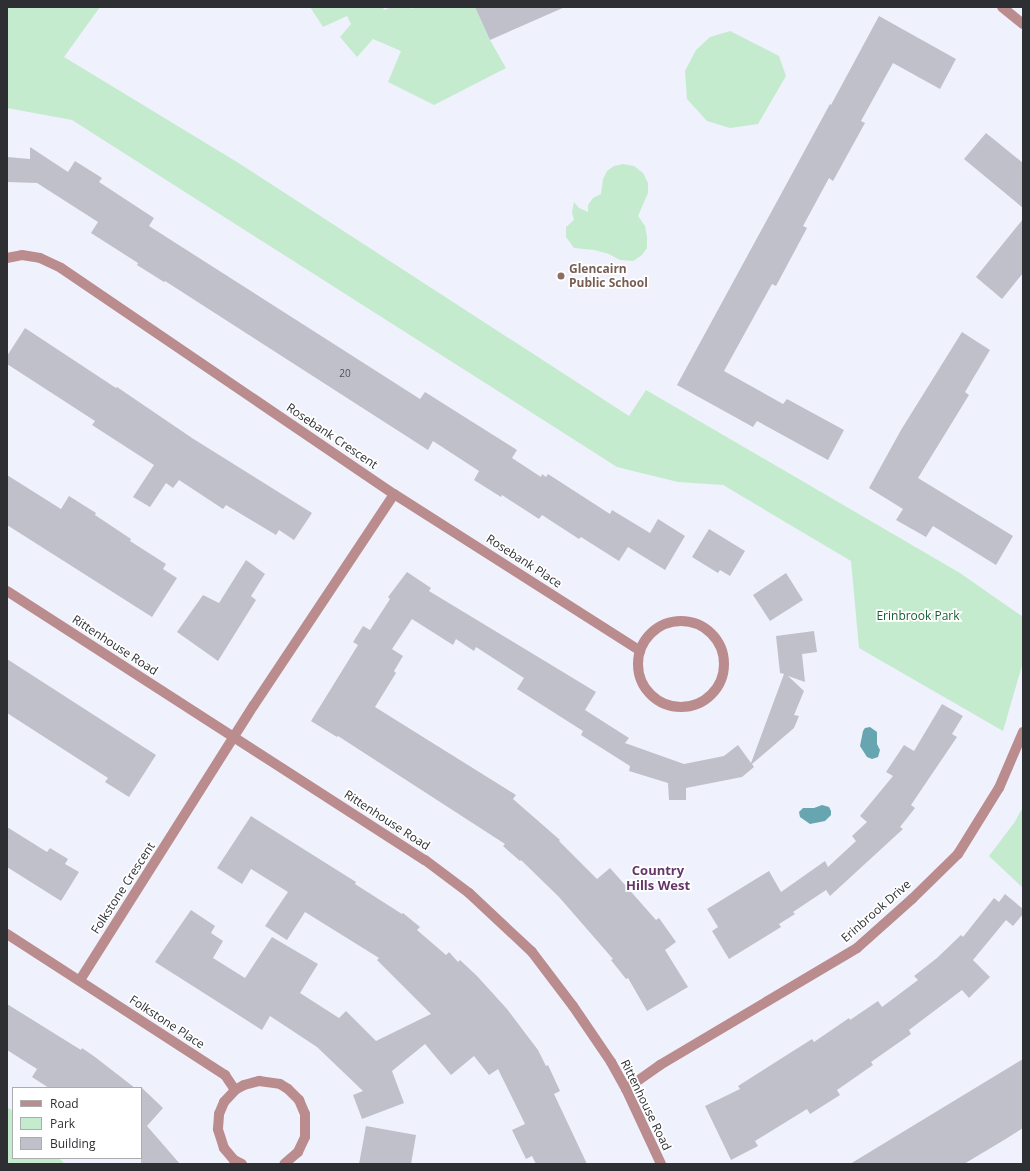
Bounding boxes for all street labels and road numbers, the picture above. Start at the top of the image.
street label: Rosebank Crescent [284,400,380,472]
street label: Rosebank Place [483,531,565,591]
street label: Rittenhouse Road [69,612,161,678]
street label: Rittenhouse Road [341,787,433,853]
street label: Folkstone Crescent [88,840,158,936]
street label: Erinbrook Drive [838,877,914,945]
street label: Folkstone Place [127,992,207,1052]
street label: Rittenhouse Road [618,1057,674,1153]

